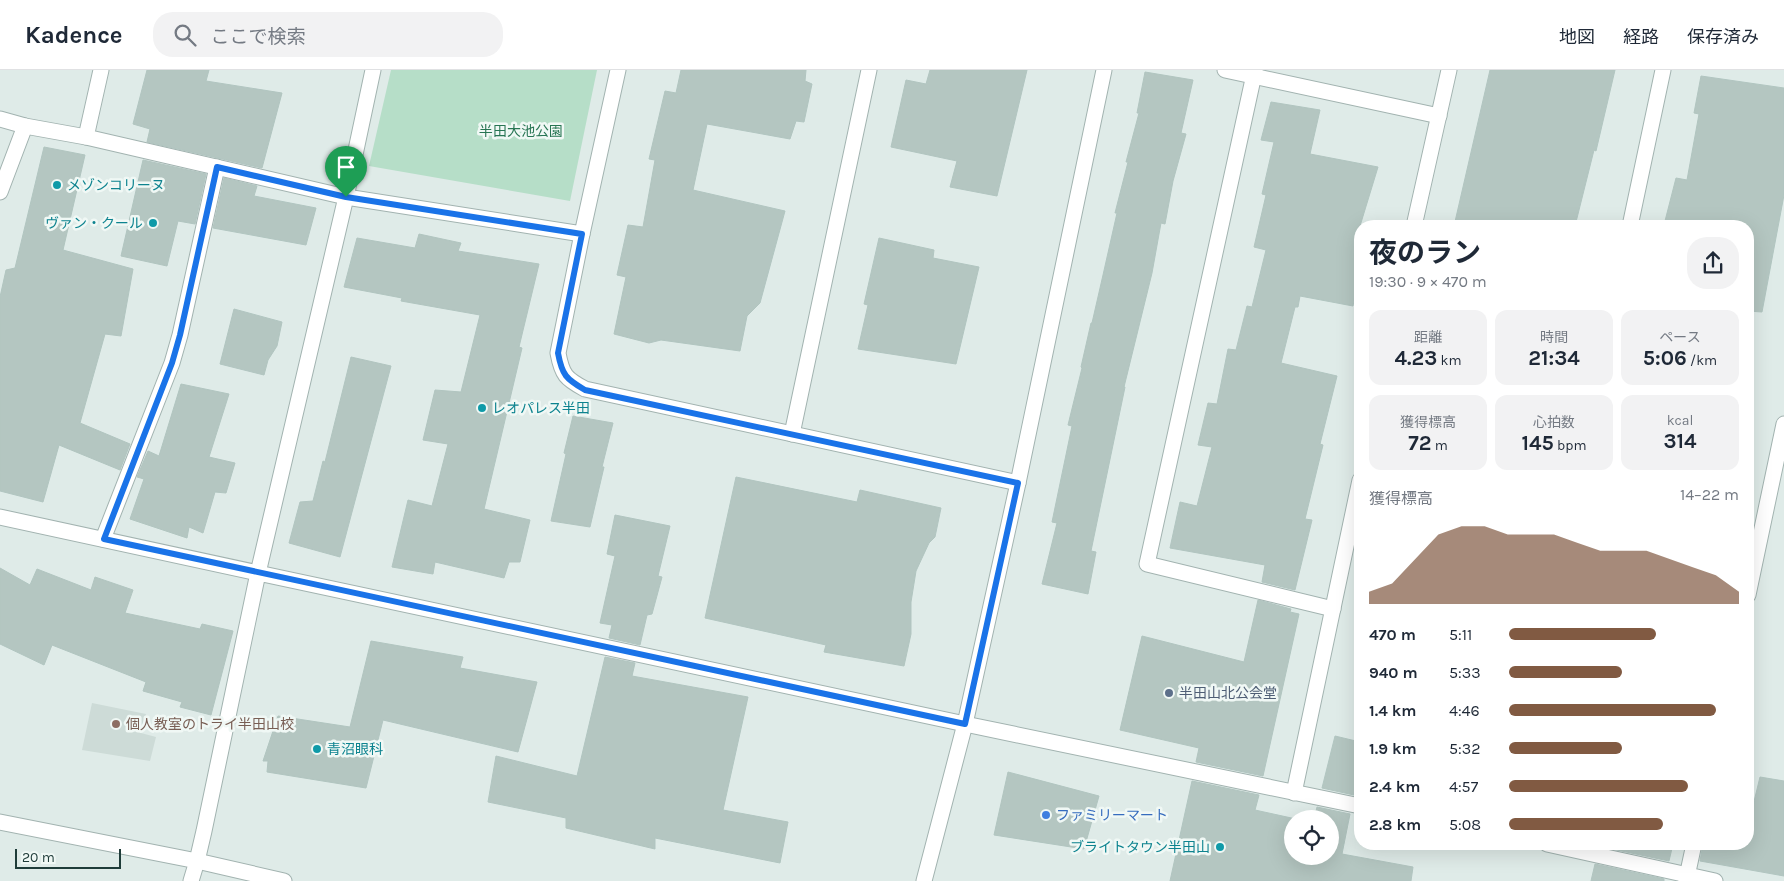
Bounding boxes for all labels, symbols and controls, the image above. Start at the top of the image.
search box [153,12,503,57]
text: Kadence [25,21,123,49]
icon: search [171,21,199,49]
text: ここで検索 [211,26,306,48]
text: 地図 [1559,26,1595,48]
text: 経路 [1623,26,1659,48]
text: 保存済み [1687,26,1759,48]
park label: 半田大池公園 [479,123,563,140]
pin [325,146,367,197]
icon: arrive [332,153,360,181]
place label: メゾンコリーヌ [67,177,165,194]
marker: メゾンコリーヌ [51,179,63,191]
place label: ヴァン・クール [45,215,143,232]
marker: ヴァン・クール [147,217,159,229]
text: 夜のラン [1369,236,1481,269]
button: share [1687,237,1739,289]
text: 19:30 · 9 × 470 m [1369,272,1487,291]
text: 距離 [1414,329,1442,346]
text: 時間 [1540,329,1568,346]
text: ペース [1659,329,1701,346]
text: 4.23 [1394,346,1437,370]
text: 21:34 [1528,346,1580,370]
text: 5:06 [1643,346,1687,370]
text: km [1437,352,1462,369]
text: /km [1687,352,1717,369]
place label: レオパレス半田 [492,400,590,417]
marker: レオパレス半田 [476,402,488,414]
text: kcal [1667,412,1693,429]
text: 獲得標高 [1400,414,1456,431]
text: 心拍数 [1533,414,1575,431]
text: 314 [1663,429,1697,453]
text: 72 [1408,431,1431,455]
text: 145 [1521,431,1554,455]
text: m [1431,437,1448,454]
text: bpm [1554,437,1587,454]
text: 14–22 m [1680,485,1739,504]
text: 獲得標高 [1369,489,1433,508]
text: 470 m [1369,625,1416,644]
text: 5:11 [1449,625,1472,644]
text: 940 m [1369,663,1418,682]
text: 5:33 [1449,663,1481,682]
place label: 半田山北公会堂 [1179,685,1277,702]
marker: 半田山北公会堂 [1163,687,1175,699]
text: 1.4 km [1369,701,1416,720]
text: 4:46 [1449,701,1480,720]
place label: 個人教室のトライ半田山校 [126,716,294,733]
marker: 個人教室のトライ半田山校 [110,718,122,730]
text: 1.9 km [1369,739,1417,758]
text: 5:32 [1449,739,1480,758]
place label: 青沼眼科 [327,741,383,758]
marker: 青沼眼科 [311,743,323,755]
text: 2.4 km [1369,777,1420,796]
text: 4:57 [1449,777,1478,796]
place label: ファミリーマート [1056,807,1168,824]
marker: ファミリーマート [1040,809,1052,821]
map controls [1284,810,1339,865]
button: locate [1284,810,1339,865]
text: 2.8 km [1369,815,1421,834]
text: 5:08 [1449,815,1481,834]
place label: ブライトタウン半田山 [1070,839,1210,856]
marker: ブライトタウン半田山 [1214,841,1226,853]
scale bar [15,846,121,869]
text: 20 m [22,849,55,866]

